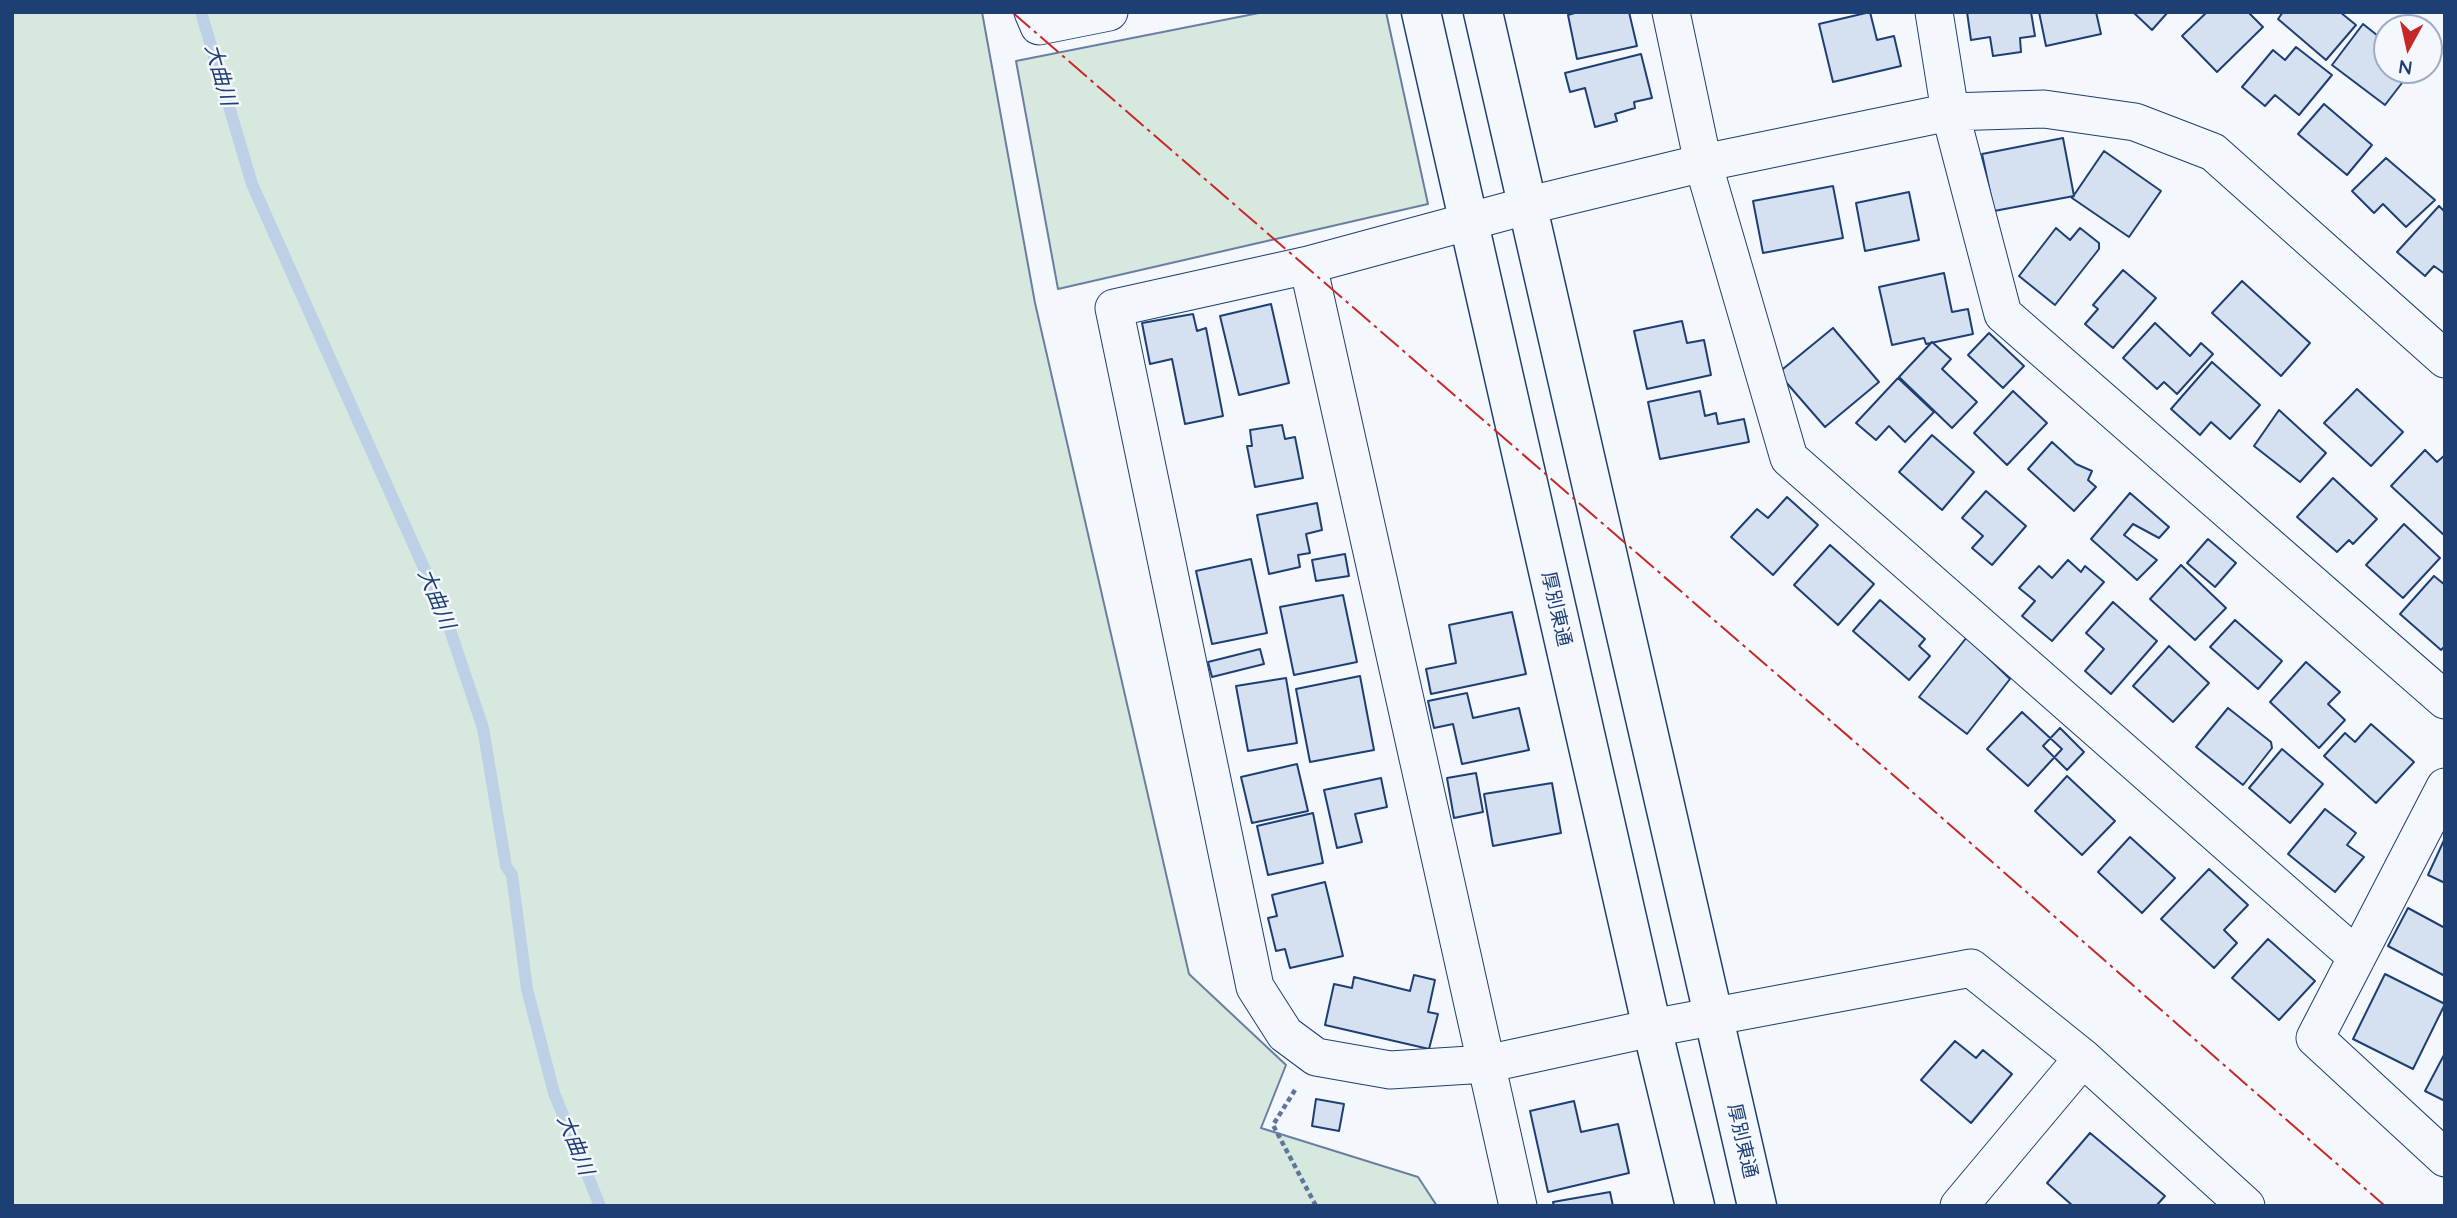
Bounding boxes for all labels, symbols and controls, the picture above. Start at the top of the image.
north arrow [2373,14,2443,84]
water label: 大曲川 [199,41,241,109]
text: N [2397,55,2414,81]
water label: 大曲川 [412,565,460,633]
street label: 厚別東通 [1536,569,1576,649]
street label: 厚別東通 [1722,1101,1762,1181]
water label: 大曲川 [552,1111,598,1179]

